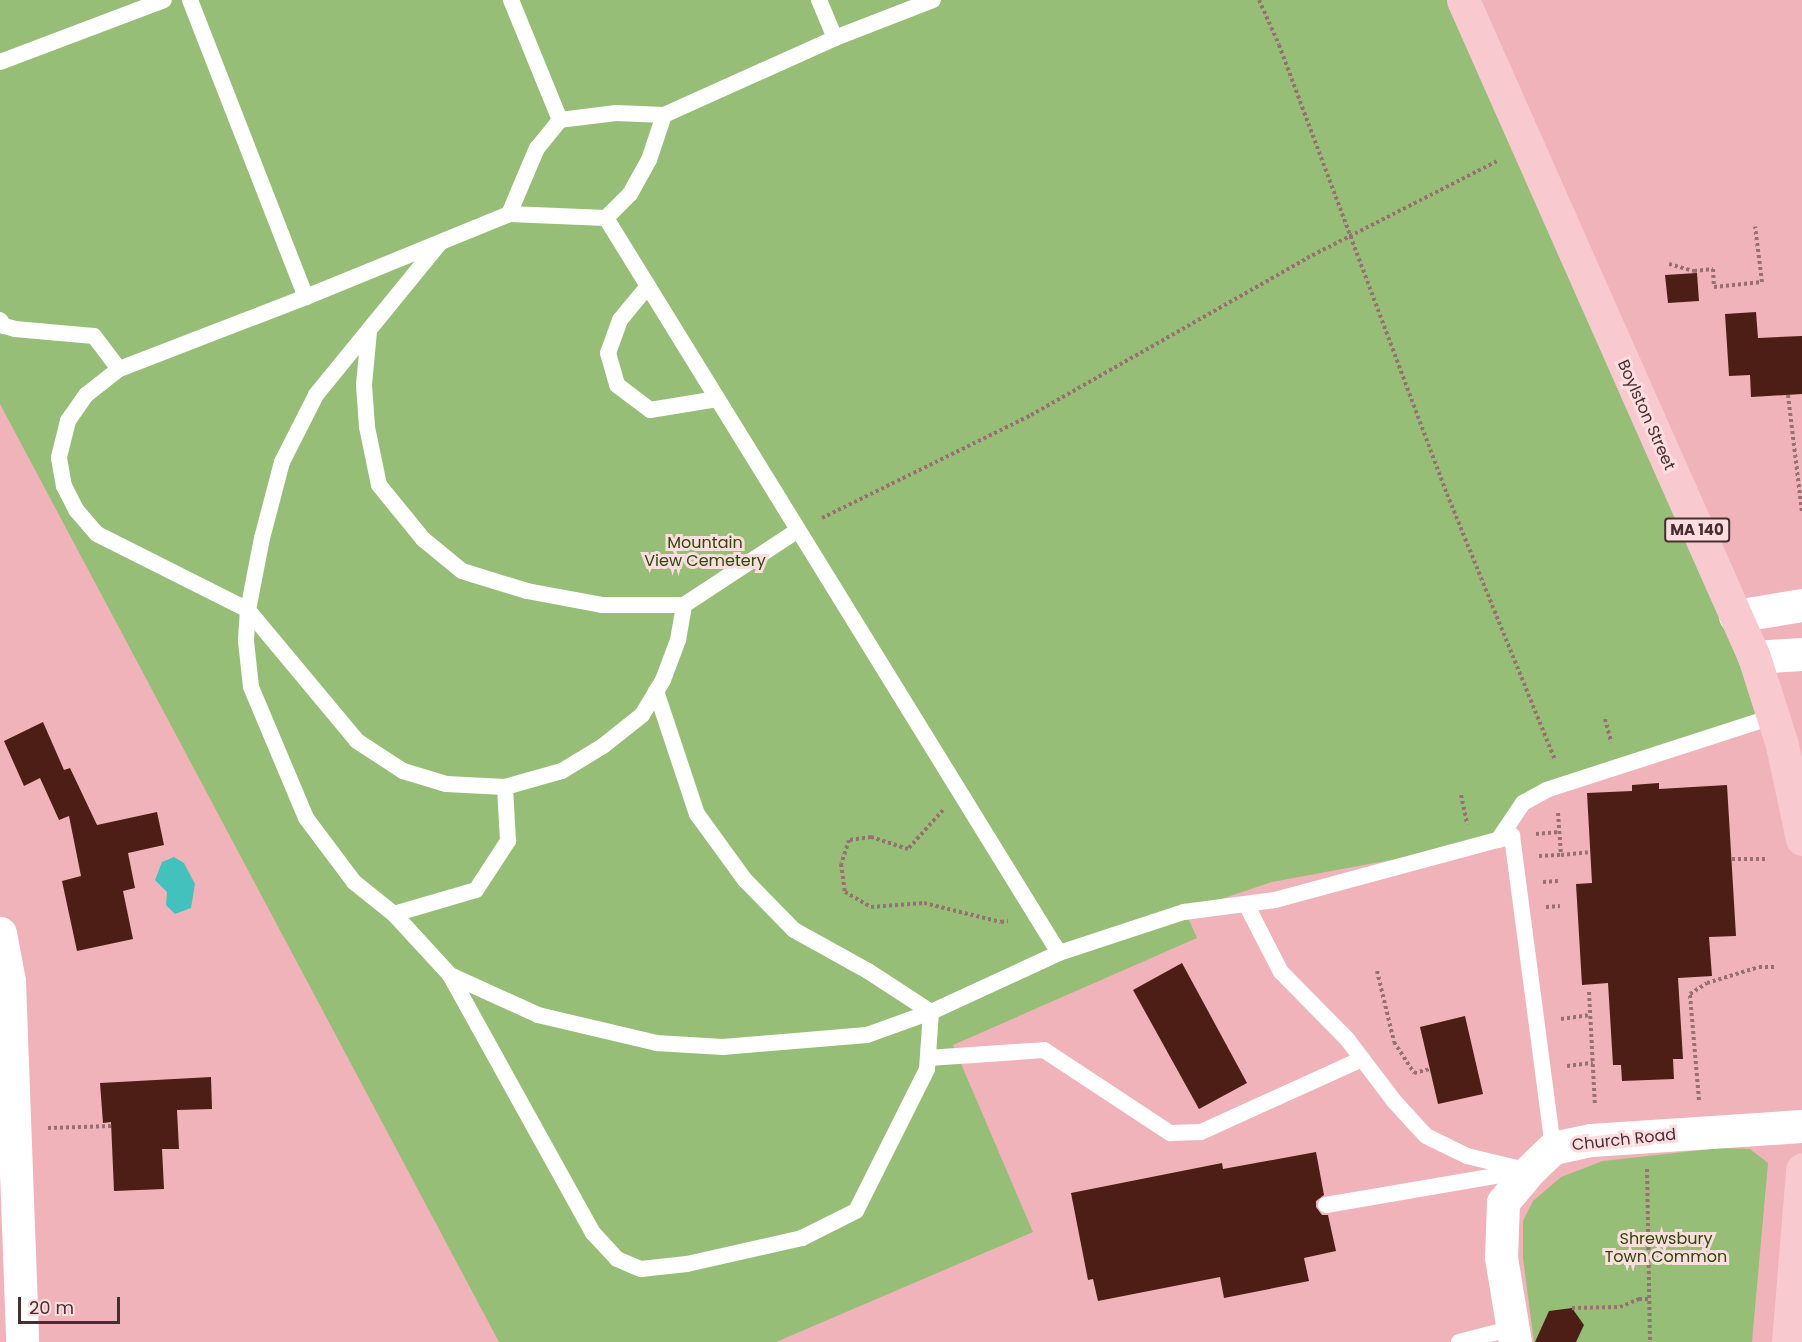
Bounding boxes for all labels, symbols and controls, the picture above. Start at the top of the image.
street label: Boylston Street [1613,357,1679,473]
road number: MA 140 [1664,518,1730,542]
park label: Mountain View Cemetery [644,533,766,571]
street label: Church Road [1571,1125,1677,1155]
park label: Shrewsbury Town Common [1605,1229,1727,1267]
scale bar [21,1285,123,1323]
text: 20 m [29,1295,74,1320]

